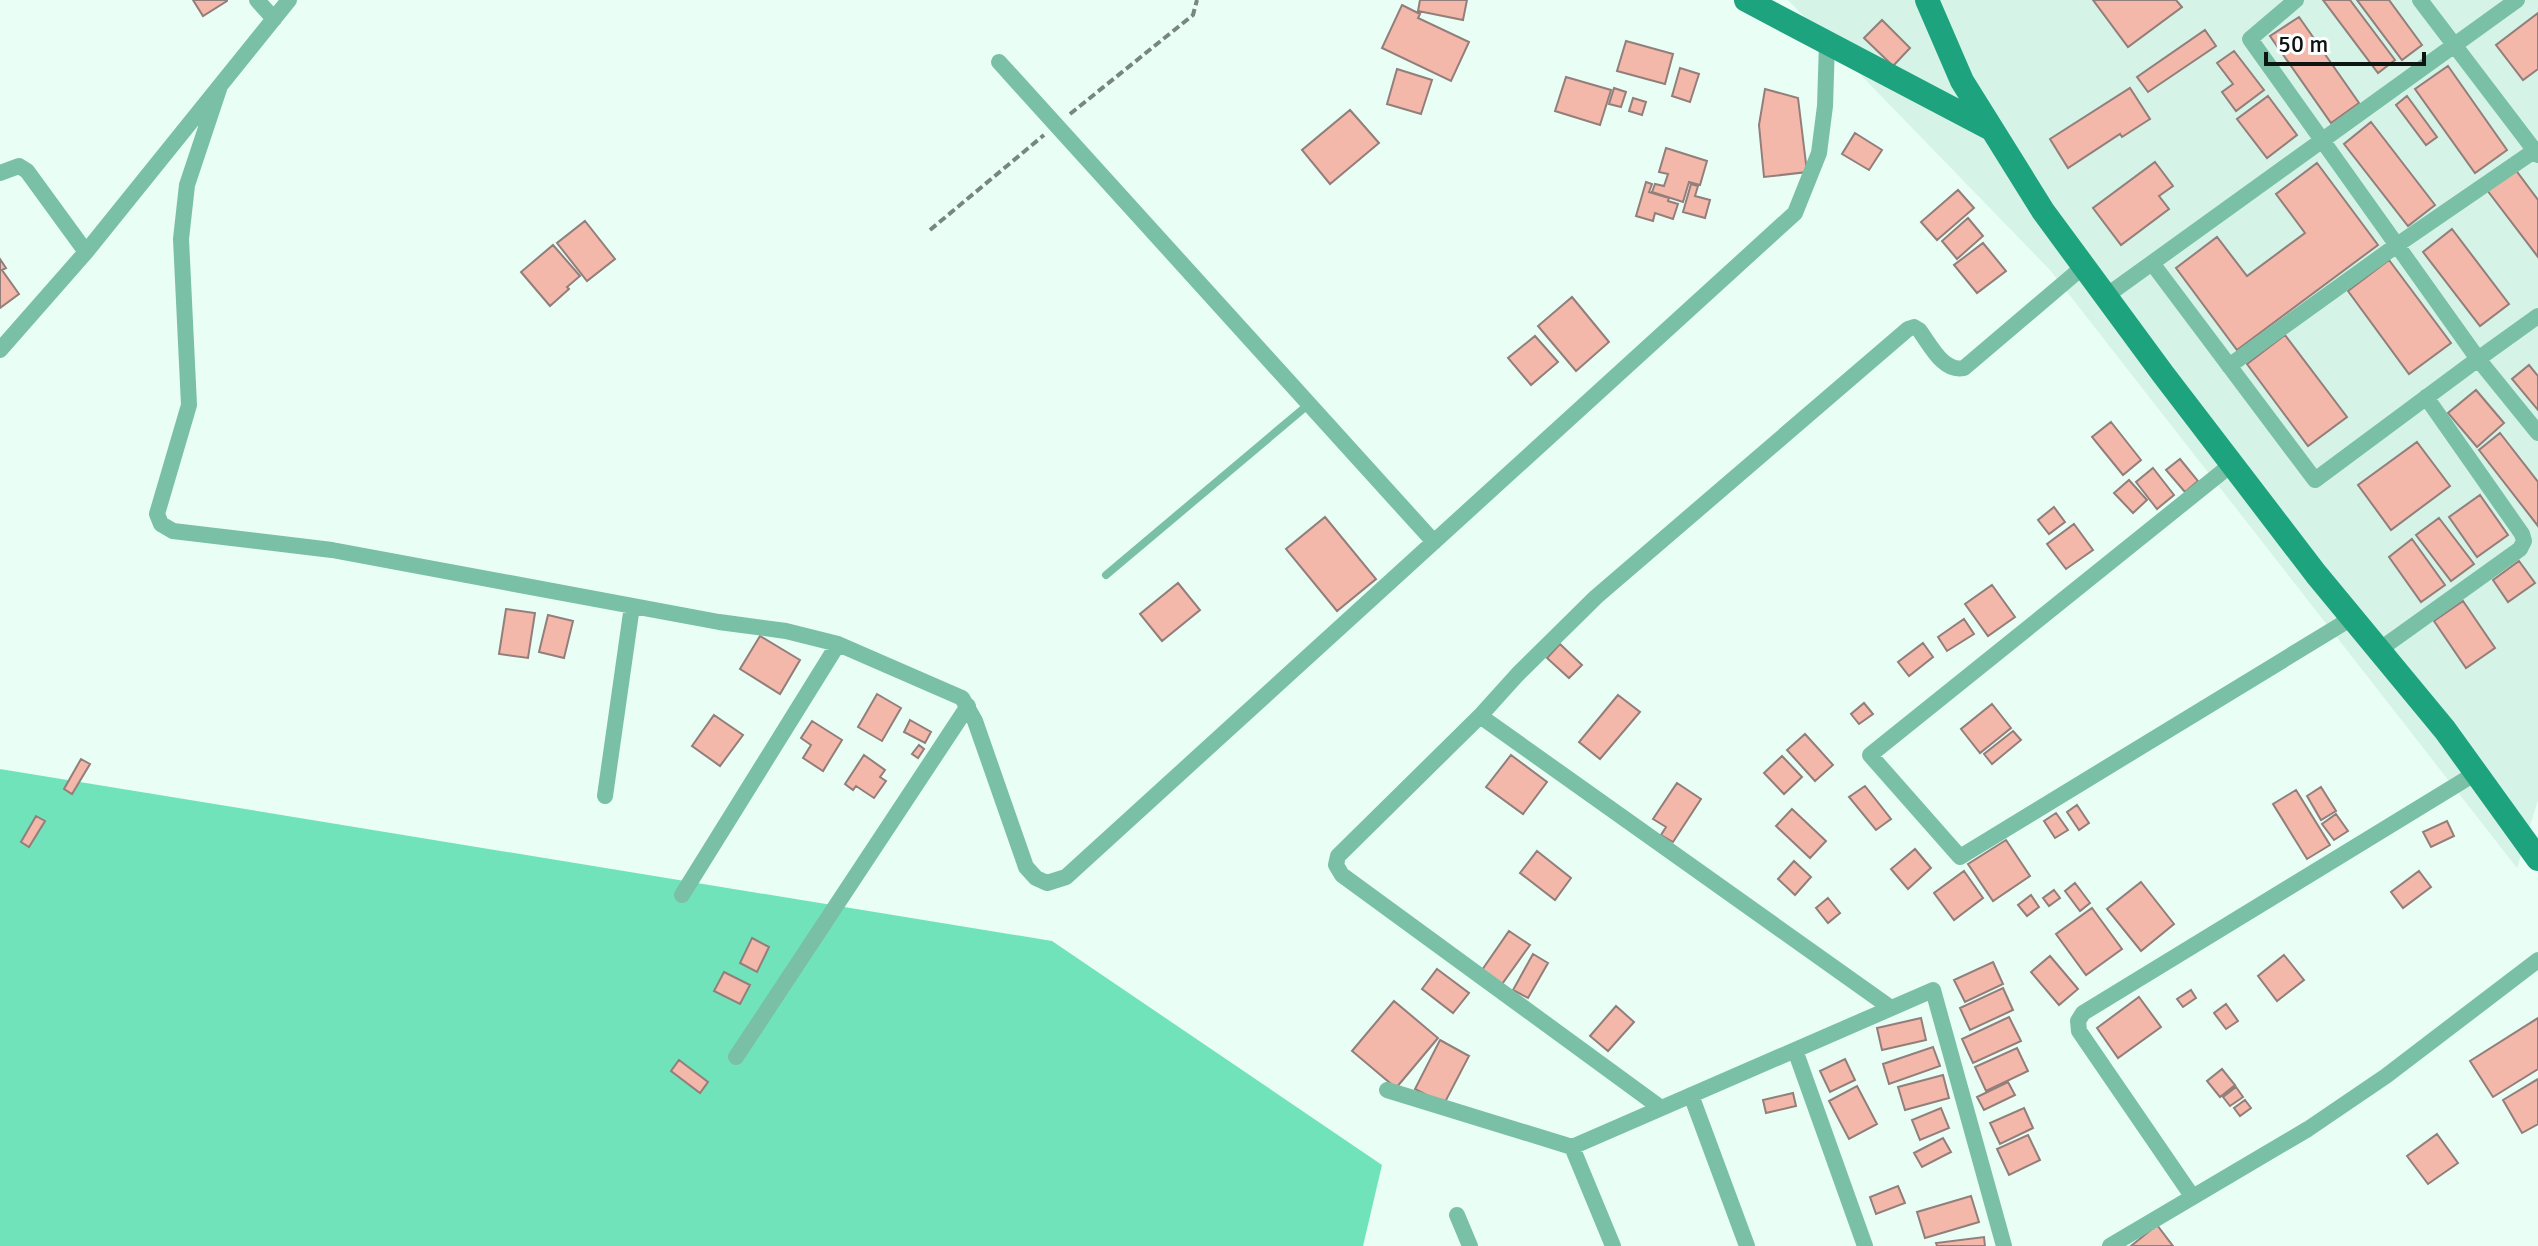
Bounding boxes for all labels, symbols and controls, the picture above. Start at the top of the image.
scale bar [2266,16,2424,66]
text: 50 m [2278,29,2328,59]

